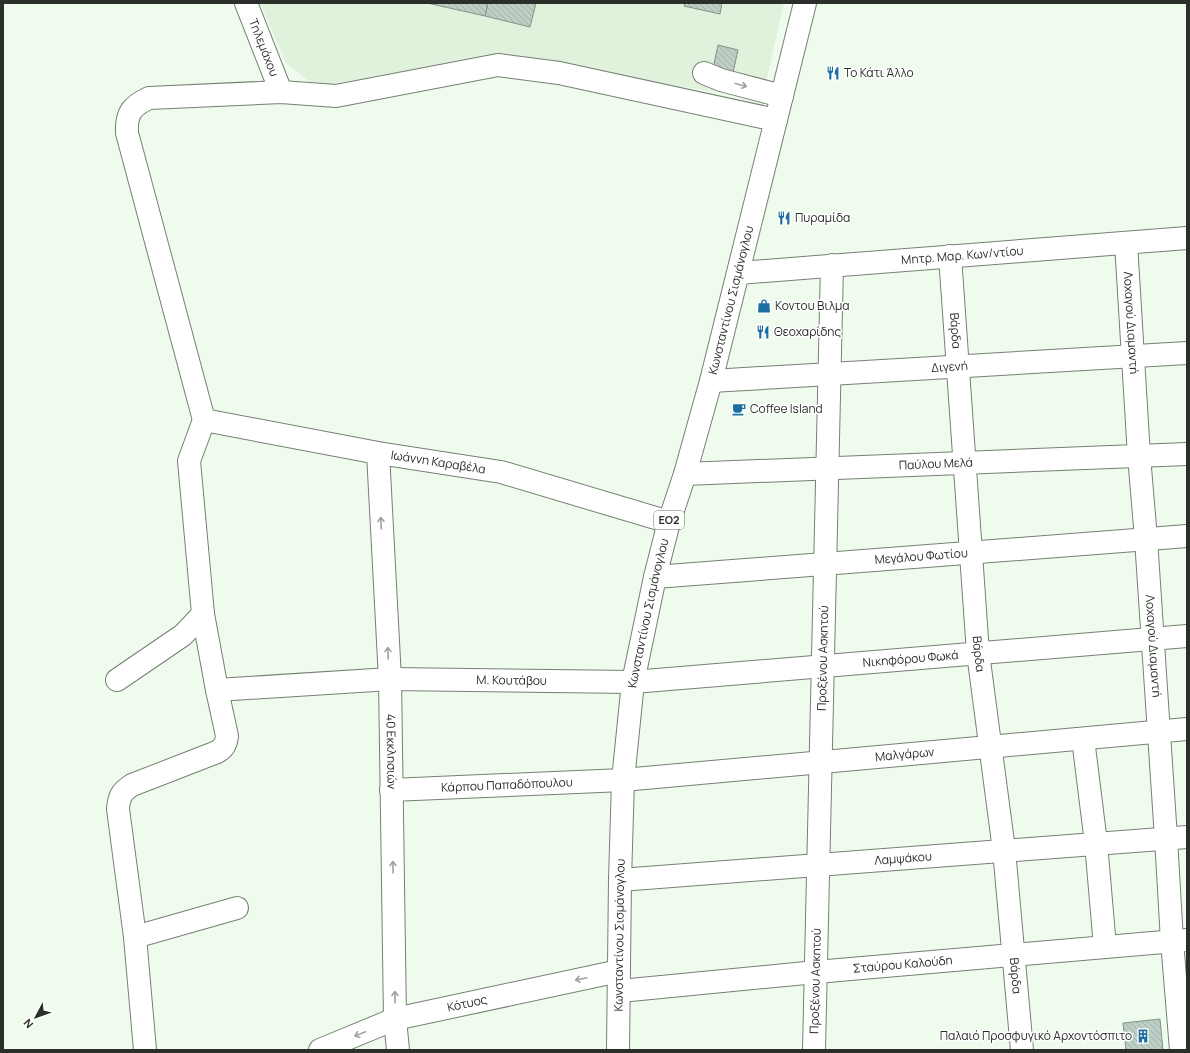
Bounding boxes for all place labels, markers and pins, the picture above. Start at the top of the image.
place label: Το Κάτι Άλλο [844,64,914,81]
restaurant icon: Το Κάτι Άλλο [825,65,841,81]
place label: Πυραμίδα [795,209,850,226]
restaurant icon: Πυραμίδα [776,210,792,226]
place label: Κοντου Βιλμα [775,297,850,314]
shop icon: Κοντου Βιλμα [756,298,772,314]
place label: Θεοχαρίδης [774,323,841,340]
restaurant icon: Θεοχαρίδης [755,324,771,340]
place label: Coffee Island [750,400,823,417]
cafe icon: Coffee Island [731,401,747,417]
place label: Παλαιό Προσφυγικό Αρχοντόσπιτο [940,1027,1132,1044]
building icon: Παλαιό Προσφυγικό Αρχοντόσπιτο [1135,1028,1151,1044]

